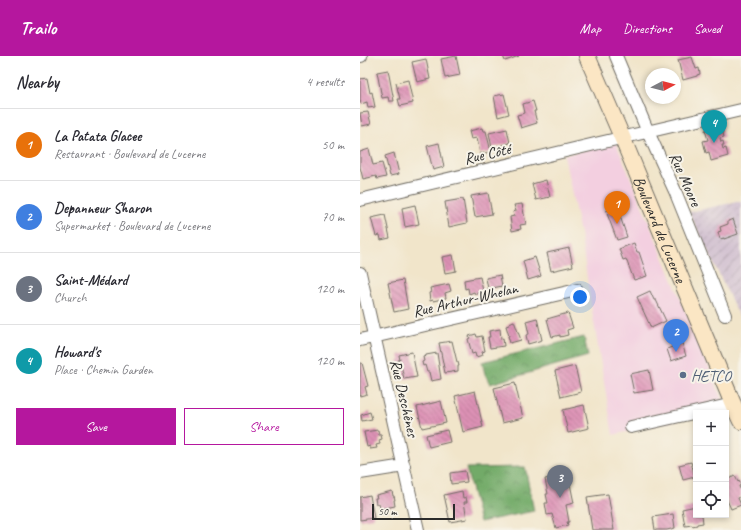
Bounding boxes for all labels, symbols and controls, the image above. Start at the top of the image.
text: Trailo [20,16,56,40]
text: Map [580,20,601,37]
text: Directions [623,20,672,37]
text: Saved [694,20,721,37]
north arrow [645,68,681,104]
text: Nearby [16,72,59,93]
text: 4 results [306,74,344,90]
pin: 4 [701,110,727,143]
text: La Patata Glacee [54,127,141,146]
text: 1 [26,137,32,153]
text: 50 m [322,137,344,153]
street label: Rue Côté [462,138,515,169]
text: Restaurant · Boulevard de Lucerne [54,146,205,162]
street label: Rue Moore [664,149,707,211]
street label: Boulevard de Lucerne [628,173,691,287]
pin: 1 [604,191,630,224]
text: Depanneur Sharon [54,199,151,218]
text: 2 [26,209,32,225]
text: 70 m [322,209,344,225]
text: Supermarket · Boulevard de Lucerne [54,218,210,234]
text: Saint-Médard [54,271,128,290]
street label: Rue Arthur-Whelan [411,278,520,322]
text: 3 [26,281,32,297]
text: 120 m [316,281,344,297]
your location [570,287,590,307]
text: Church [54,290,87,306]
pin: 2 [663,319,689,352]
text: Howard's [54,343,100,362]
text: 4 [26,353,32,369]
text: 120 m [316,353,344,369]
street label: Rue Deschênes [385,358,423,440]
text: Place · Chemin Garden [54,362,153,378]
place label: HETCO [691,366,733,386]
marker: HETCO [678,370,688,380]
button: Save [16,408,176,445]
button: Share [184,408,344,445]
map controls [693,410,729,518]
button: + [693,410,729,446]
button: − [693,446,729,482]
pin: 3 [547,465,573,498]
button: locate [693,482,729,518]
scale bar [372,502,455,521]
text: 50 m [378,504,397,518]

